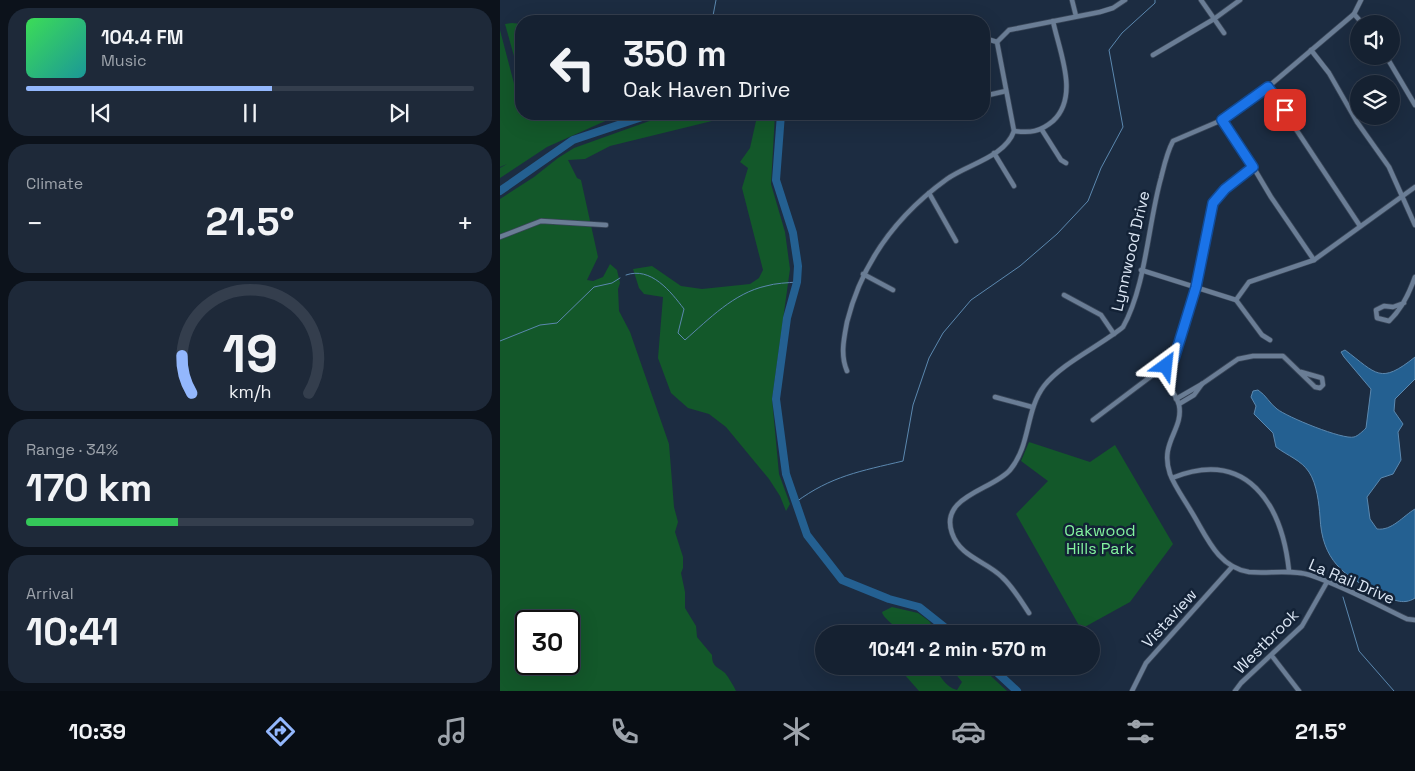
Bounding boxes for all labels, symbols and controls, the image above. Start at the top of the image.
map controls [1350,15,1400,125]
button: sound [1350,15,1400,65]
text: 104.4 FM [101,25,183,50]
text: 350 m [623,32,727,76]
icon: left [540,35,605,100]
text: Music [101,50,147,71]
text: Oak Haven Drive [623,75,791,103]
button: layers [1350,75,1400,125]
pin [1264,89,1306,131]
icon: arrive [1271,96,1299,124]
icon: previous [87,99,115,127]
icon: pause [236,99,264,127]
icon: next [385,99,413,127]
text: Climate [26,173,83,194]
street label: Lynnwood Drive [1106,189,1155,313]
text: 21.5° [206,198,294,246]
text: − [26,205,43,241]
text: + [457,205,474,241]
text: 19 [222,321,278,387]
position arrow [1139,339,1191,391]
text: km/h [229,380,271,403]
text: Range · 34% [26,439,118,460]
text: 170 km [26,464,152,512]
park label: Oakwood Hills Park [1064,520,1136,559]
street label: La Rail Drive [1306,554,1398,609]
text: Arrival [26,583,74,604]
street label: Vistaview [1137,584,1202,652]
street label: Westbrook [1229,604,1304,678]
text: 10:41 [26,608,119,656]
speed limit sign: 30 [515,610,580,675]
text: 10:41 · 2 min · 570 m [868,637,1047,662]
icon: directions [263,714,298,749]
icon: music [435,714,470,749]
icon: phone [607,714,642,749]
icon: climate [779,714,814,749]
icon: car [951,714,986,749]
icon: filters [1123,714,1158,749]
text: 10:39 [68,717,126,745]
text: 21.5° [1295,717,1346,745]

